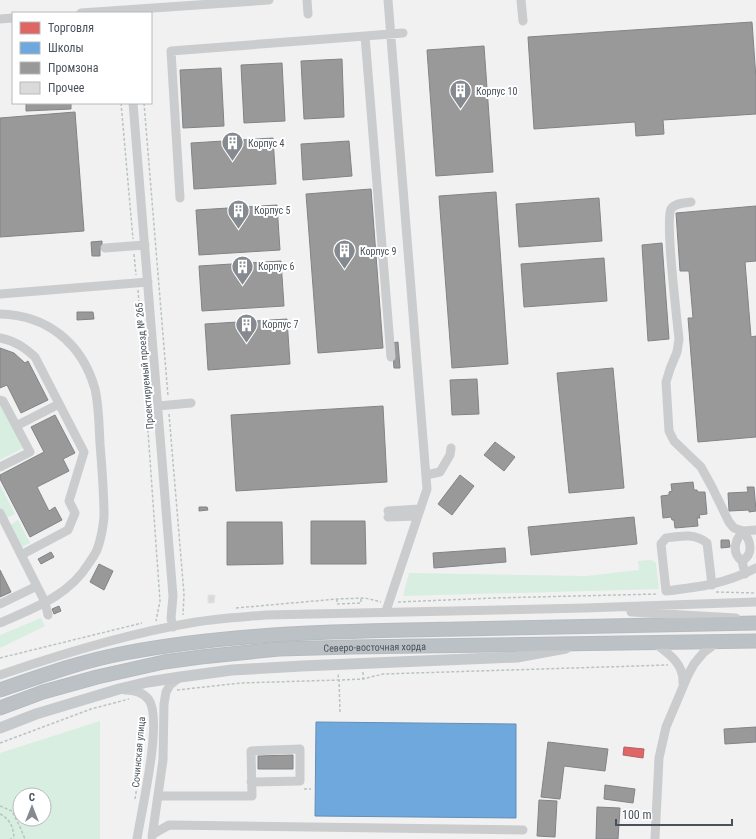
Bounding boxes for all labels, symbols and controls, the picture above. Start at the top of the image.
legend [12,12,152,104]
text: Торговля [48,21,94,35]
text: Школы [48,41,84,55]
text: Промзона [48,61,99,75]
building icon: Корпус 10 [447,78,473,111]
text: Прочее [48,81,85,95]
place label: Корпус 10 [476,86,517,97]
building icon: Корпус 4 [220,130,246,163]
place label: Корпус 4 [248,138,285,149]
building icon: Корпус 5 [225,197,251,230]
place label: Корпус 5 [254,205,291,216]
building icon: Корпус 9 [331,238,357,271]
place label: Корпус 9 [360,246,397,257]
building icon: Корпус 6 [229,253,255,286]
place label: Корпус 6 [258,261,295,272]
street label: Проектируемый проезд № 265 [133,302,156,430]
building icon: Корпус 7 [234,311,260,344]
place label: Корпус 7 [262,319,299,330]
street label: Северо-восточная хорда [323,641,426,654]
street label: Сочинская улица [130,716,147,788]
north arrow [12,787,52,827]
text: С [29,791,35,804]
scale bar [616,801,732,827]
text: 100 m [622,808,652,822]

